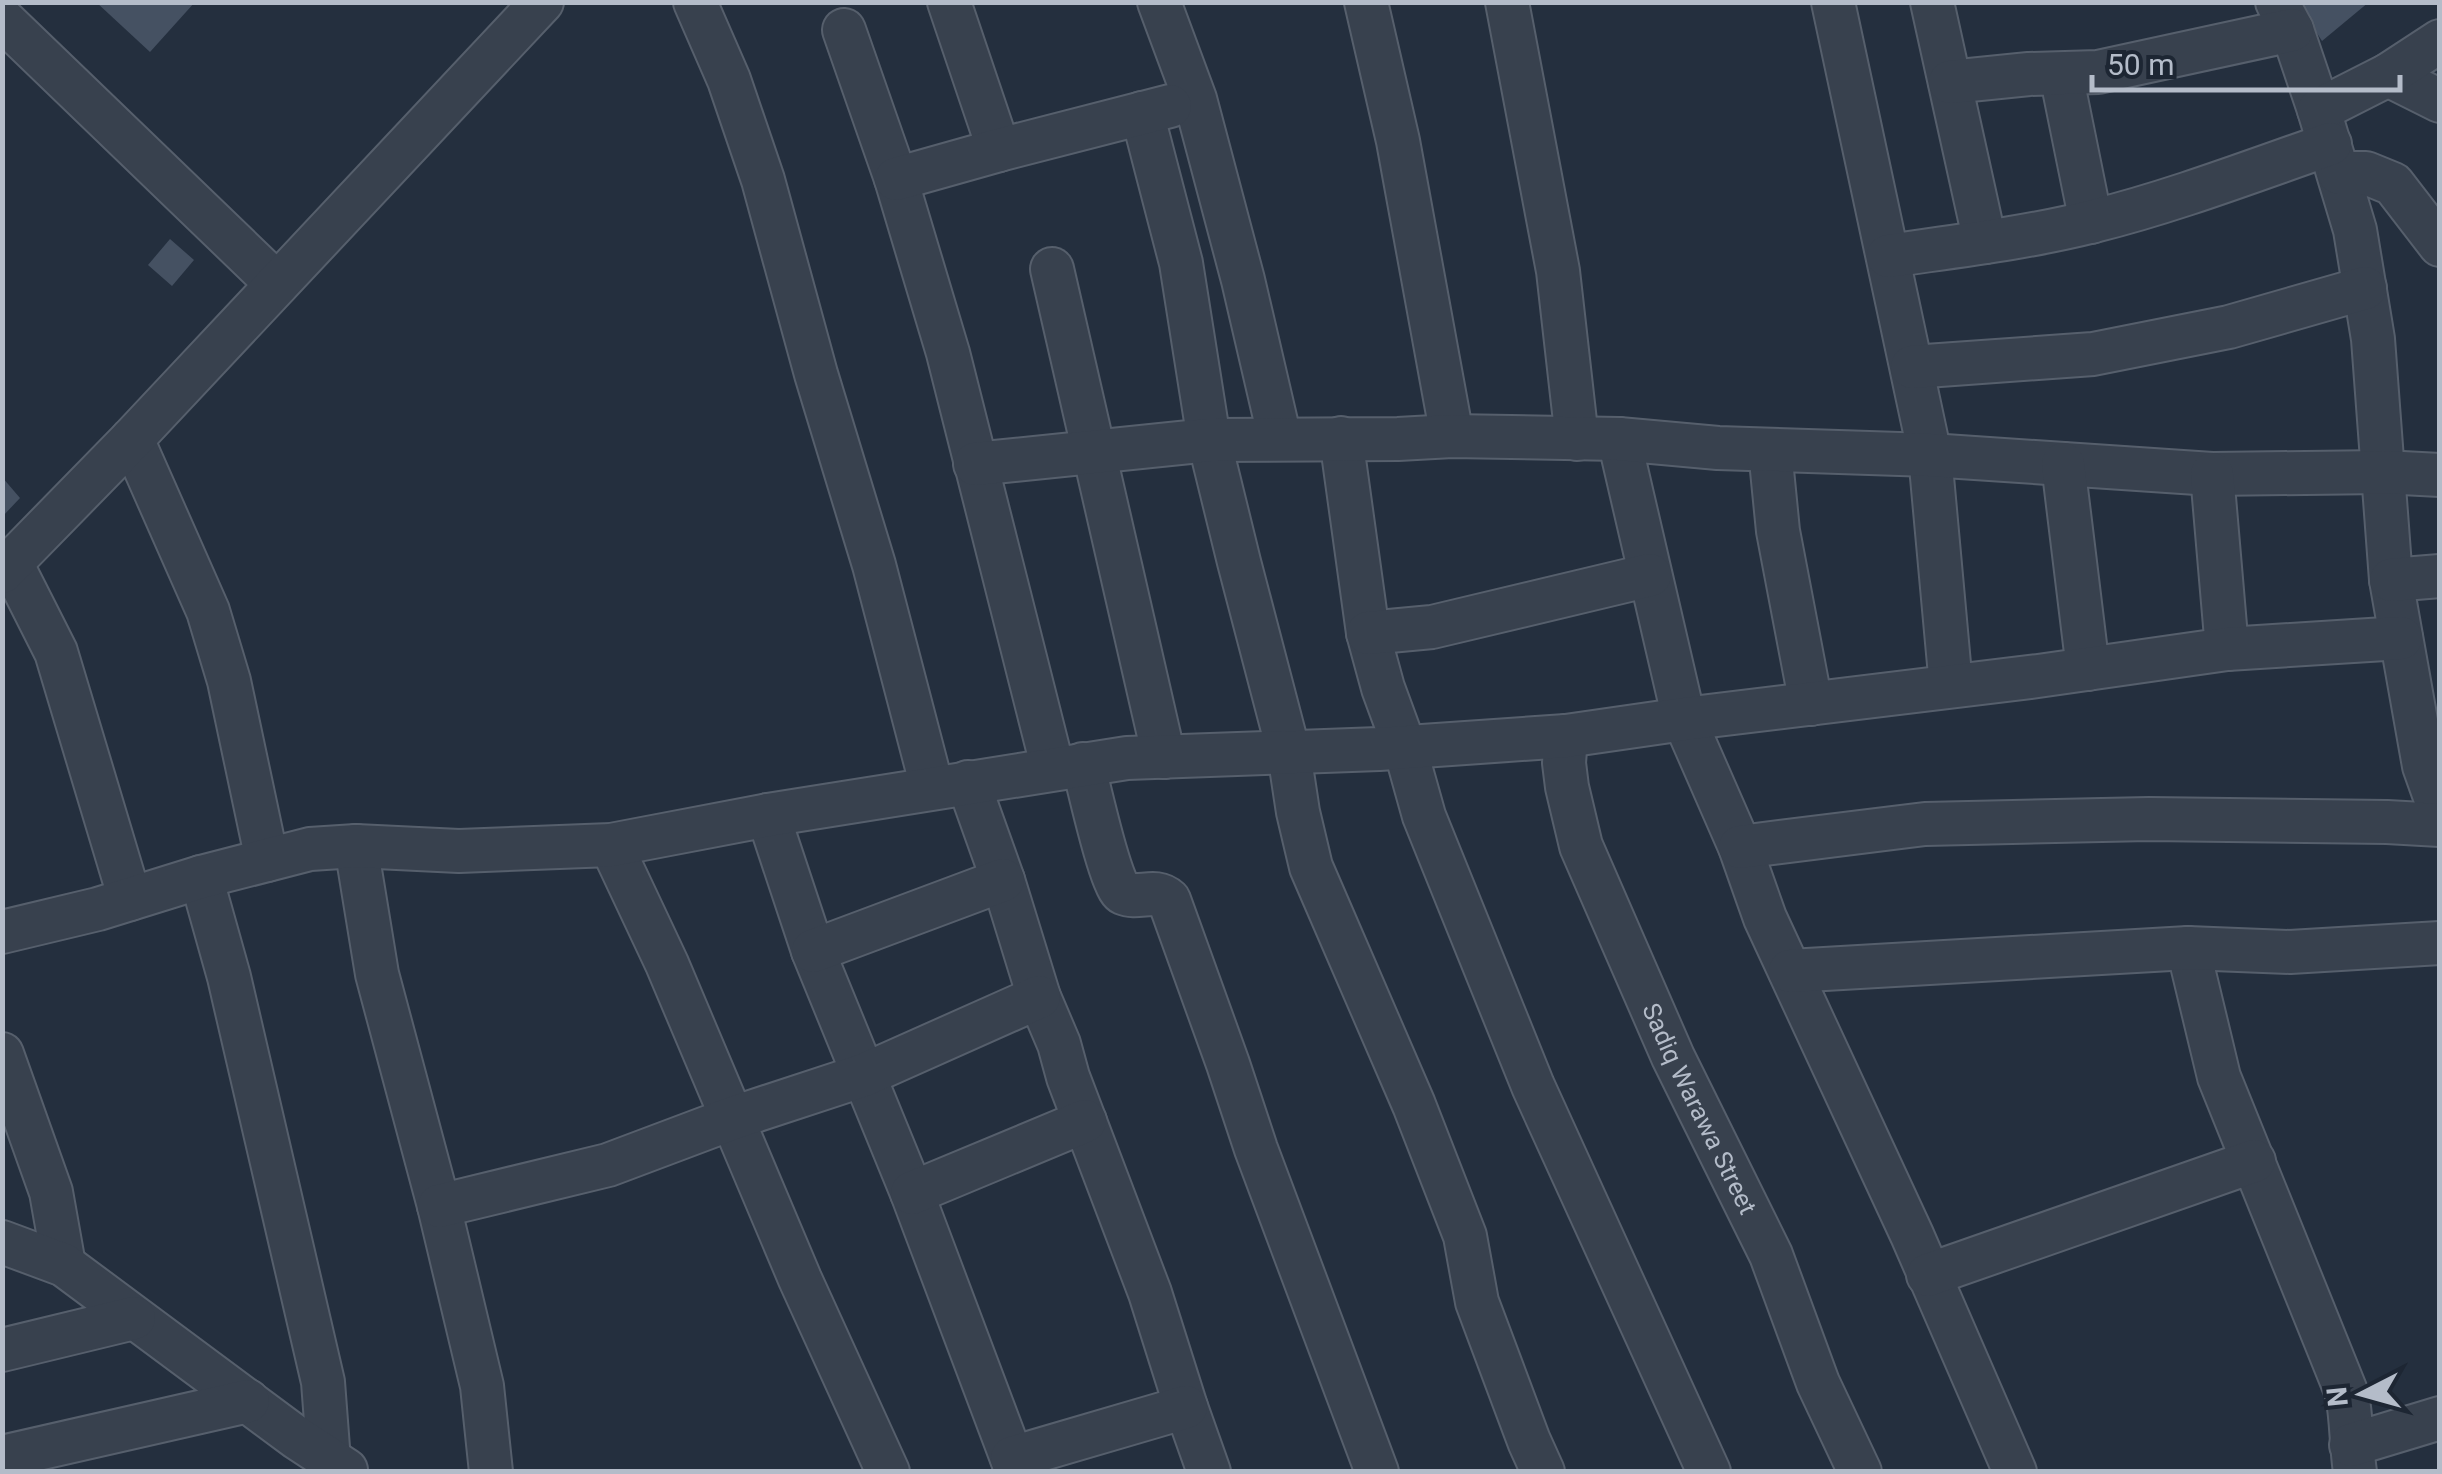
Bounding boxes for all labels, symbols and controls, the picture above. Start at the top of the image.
scale bar [2092,30,2400,92]
text: 50 m [2107,47,2174,82]
street label: Sadiq Warawa Street [1636,999,1762,1219]
north arrow [2312,1344,2412,1444]
text: N [2320,1385,2355,1408]

